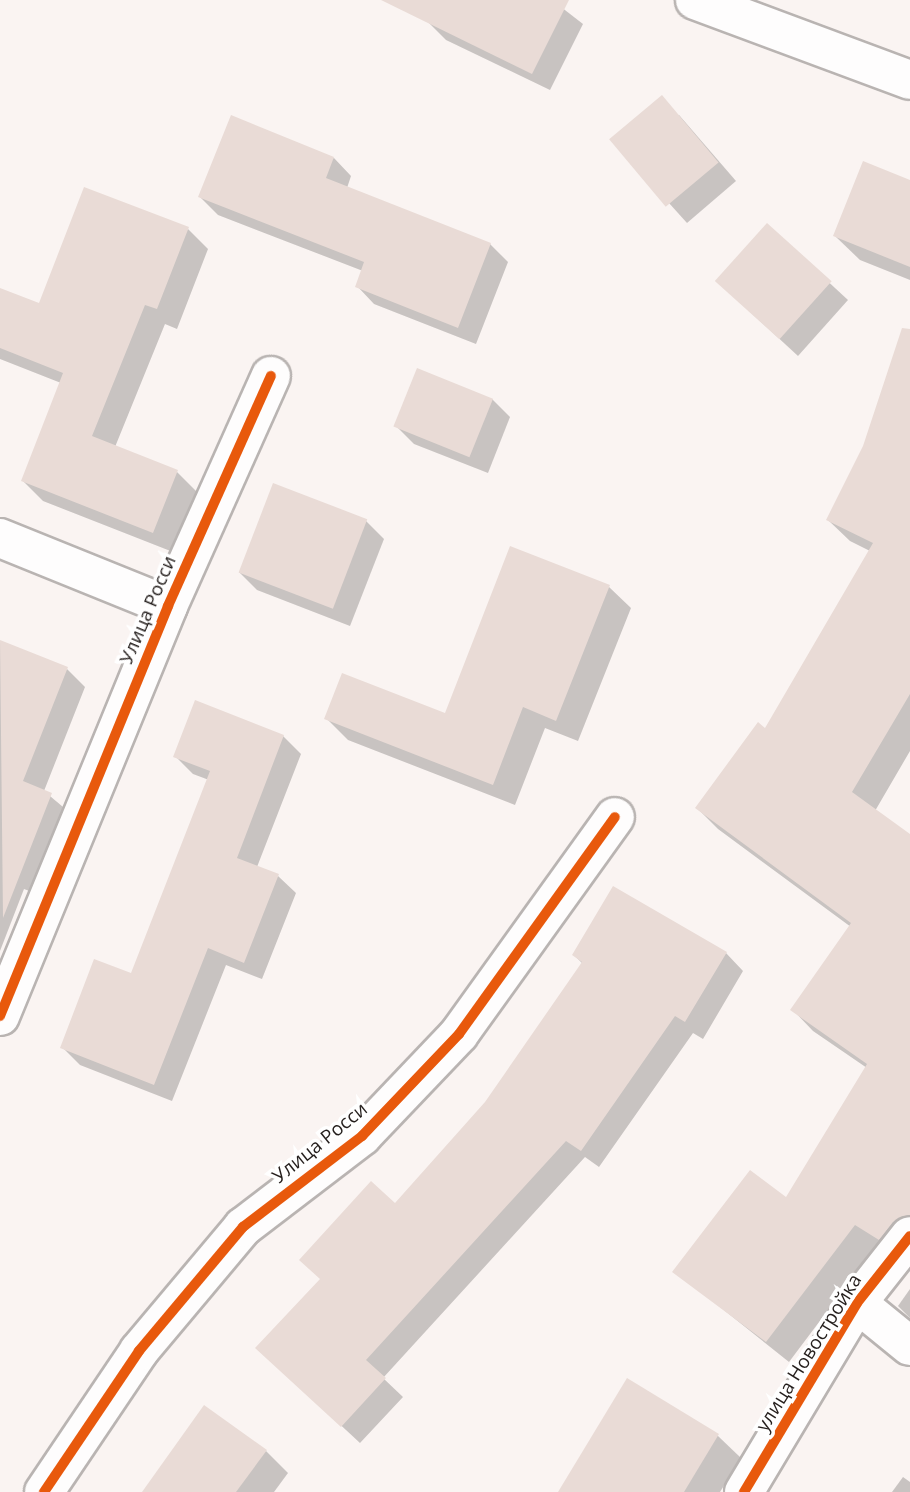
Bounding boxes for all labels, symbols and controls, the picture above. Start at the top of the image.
street label: Улица Росси [115,553,181,667]
street label: Улица Росси [268,1098,372,1188]
street label: улица Новостройка [751,1270,867,1436]

